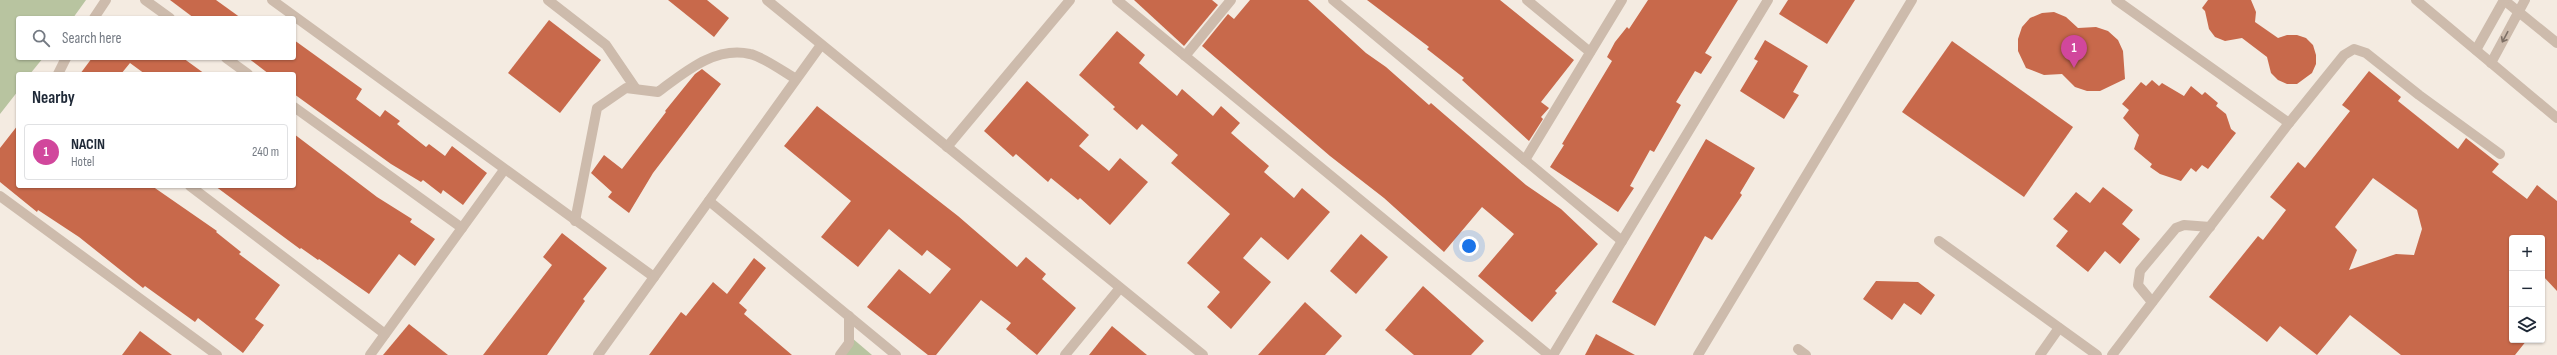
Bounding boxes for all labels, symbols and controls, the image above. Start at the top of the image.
search box [16,16,296,60]
icon: search [30,27,52,49]
text: Search here [62,29,122,48]
one-way arrow [2501,31,2508,43]
pin: 1 [2061,35,2087,68]
text: Nearby [32,88,75,108]
text: NACIN [71,135,105,154]
text: 1 [43,144,49,160]
text: 240 m [252,144,279,160]
text: Hotel [71,154,95,170]
map controls [2509,235,2545,343]
button: + [2509,235,2545,271]
your location [1459,236,1479,256]
button: − [2509,271,2545,307]
button: layers [2509,307,2545,343]

